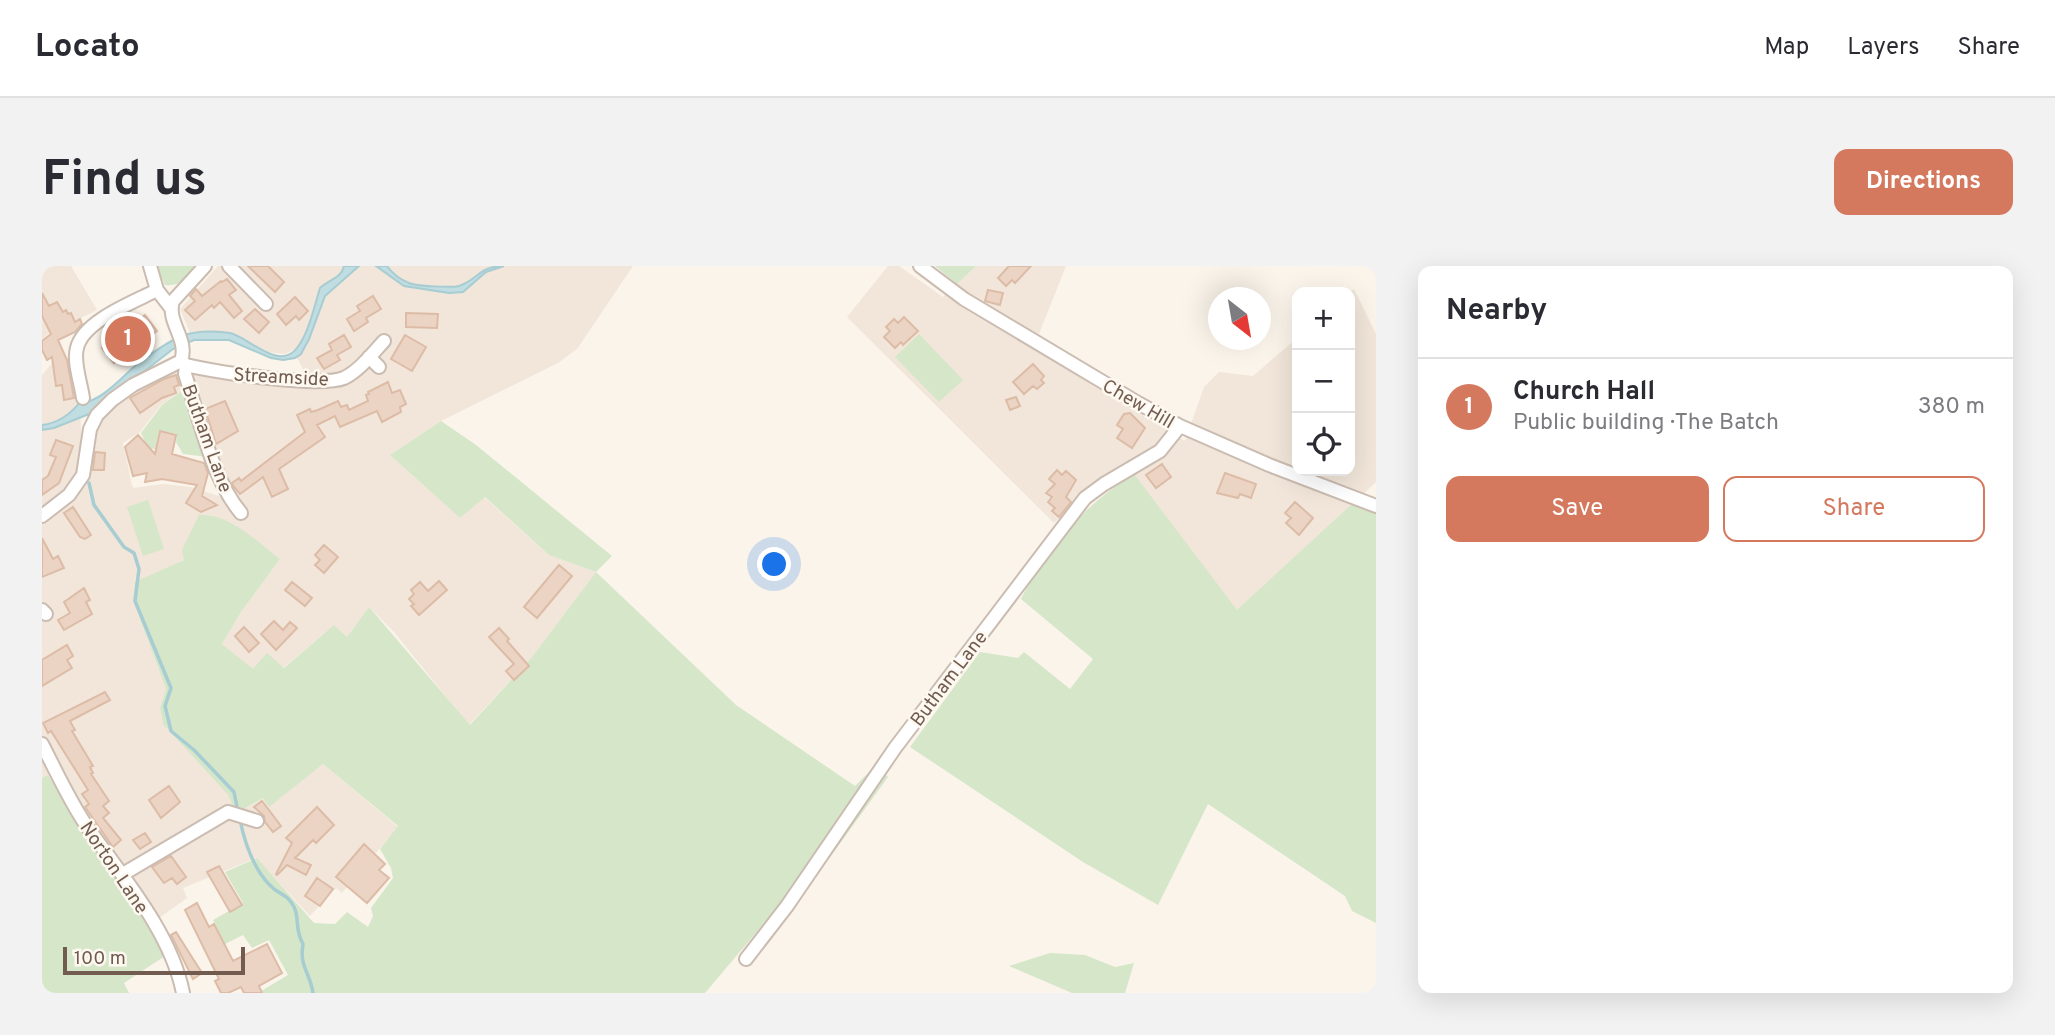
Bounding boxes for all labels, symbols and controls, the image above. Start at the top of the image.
text: Locato [35,27,140,69]
text: Map [1764,33,1809,63]
text: Layers [1847,33,1919,63]
text: Share [1957,33,2020,63]
button: Directions [1834,149,2013,215]
text: Find us [42,151,207,213]
north arrow [1208,287,1271,350]
map controls [1292,287,1355,476]
button: + [1292,287,1355,350]
text: Nearby [1446,293,1547,330]
pin: 1 [105,313,151,365]
button: − [1292,350,1355,413]
street label: Streamside [233,364,329,392]
street label: Chew Hill [1098,374,1178,435]
text: Church Hall [1513,376,1655,409]
street label: Butham Lane [175,381,237,496]
text: 1 [1464,393,1474,422]
text: 380 m [1918,393,1985,422]
text: Public building · The Batch [1513,409,1779,438]
button: locate [1292,413,1355,476]
button: Save [1446,476,1709,542]
button: Share [1723,476,1985,542]
your location [757,547,791,581]
street label: Butham Lane [906,627,993,732]
street label: Norton Lane [74,817,153,919]
scale bar [63,944,245,976]
text: 100 m [74,947,126,971]

